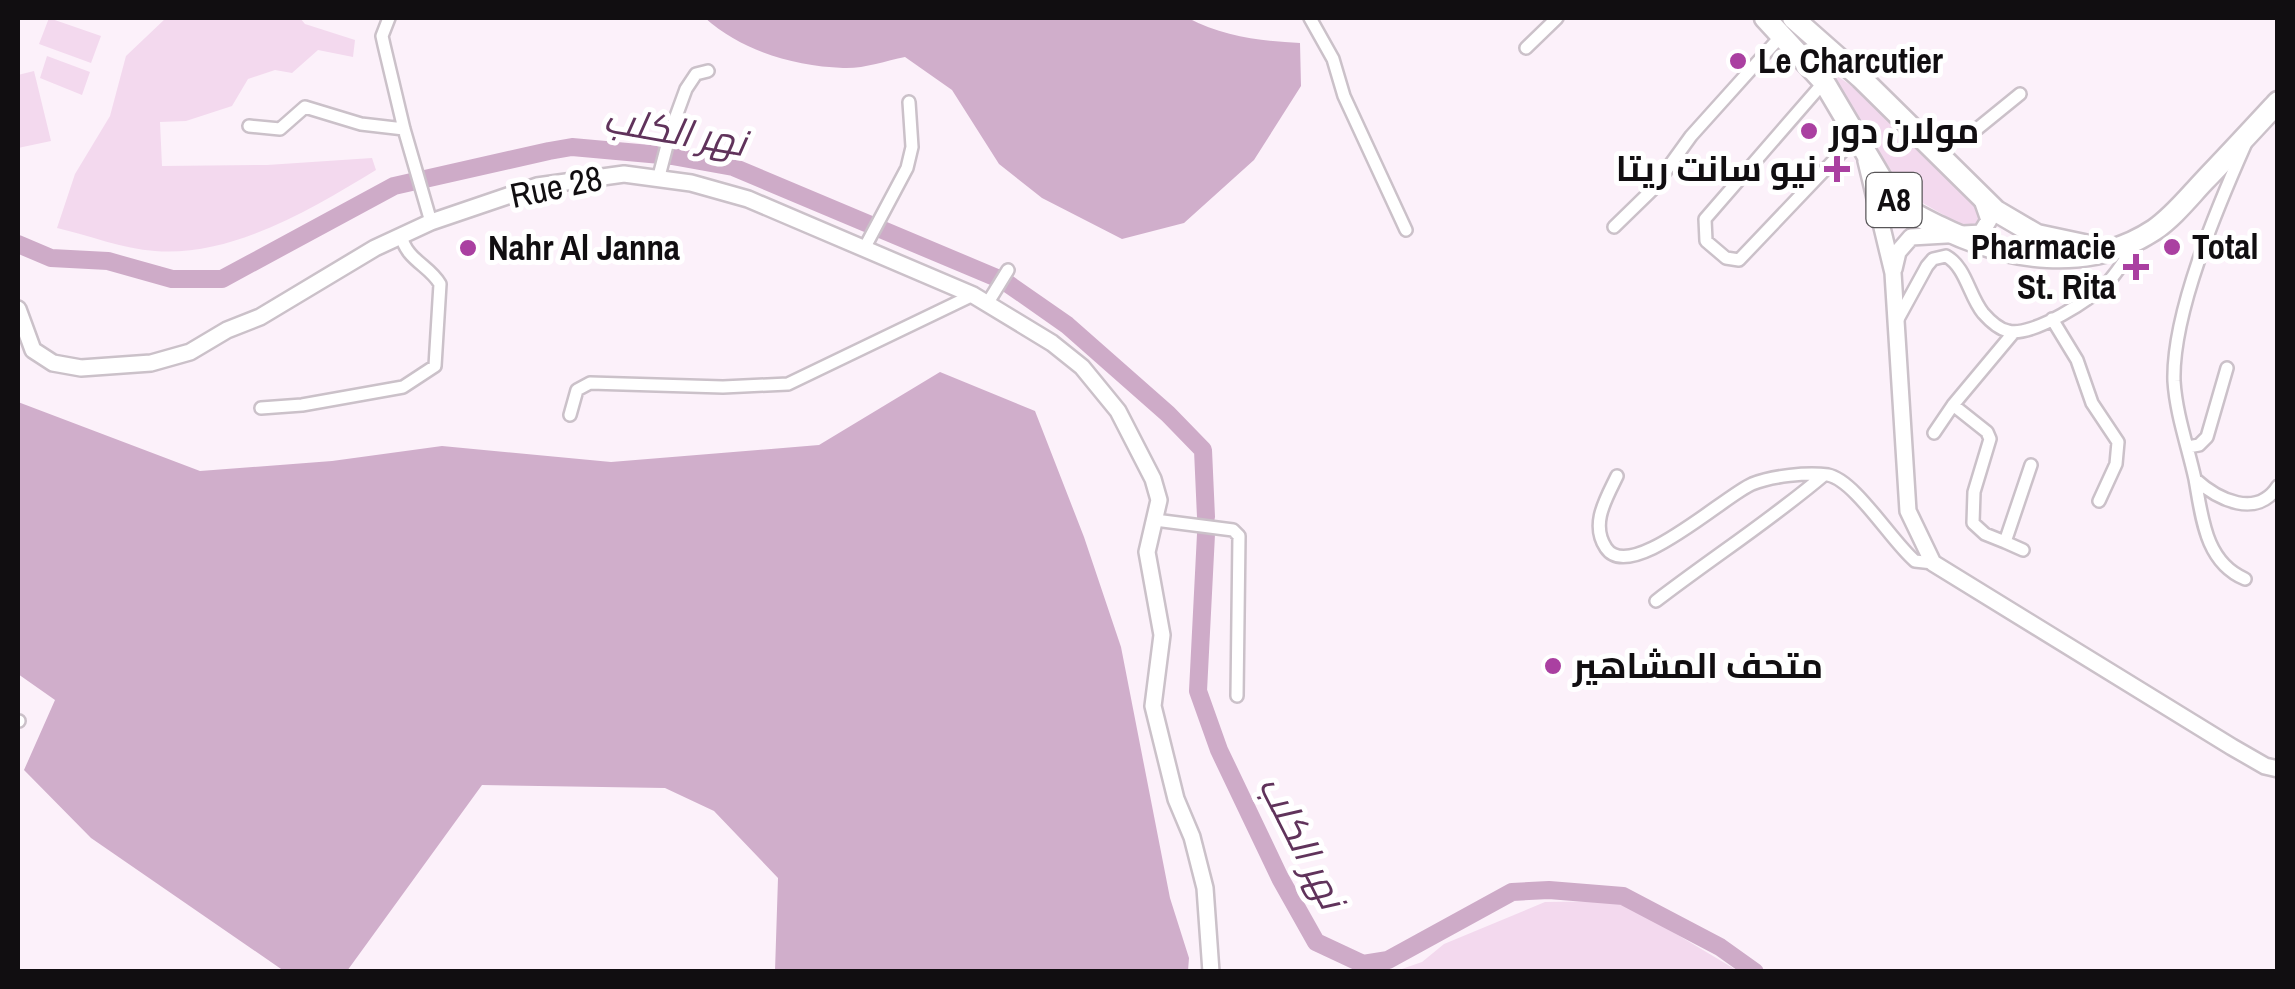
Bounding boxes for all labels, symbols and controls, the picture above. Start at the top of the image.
place label: Le Charcutier [1758,37,1944,84]
marker: Le Charcutier [1727,50,1749,72]
water label: نهر الكلب [600,93,754,169]
place label: مولان دور [1828,107,1980,154]
marker: مولان دور [1798,120,1820,142]
place label: نيو سانت ريتا [1616,145,1817,192]
street label: Rue 28 [506,154,606,219]
marker: نيو سانت ريتا [1826,158,1848,180]
road number: A8 [1866,173,1922,227]
place label: Pharmacie St. Rita [1971,223,2116,310]
place label: Total [2192,223,2258,270]
place label: Nahr Al Janna [488,224,680,271]
marker: Total [2161,236,2183,258]
marker: Nahr Al Janna [457,237,479,259]
marker: Pharmacie St. Rita [2125,256,2147,278]
place label: متحف المشاهير [1572,642,1823,689]
marker: متحف المشاهير [1542,655,1564,677]
water label: نهر الكلب [1247,766,1360,921]

